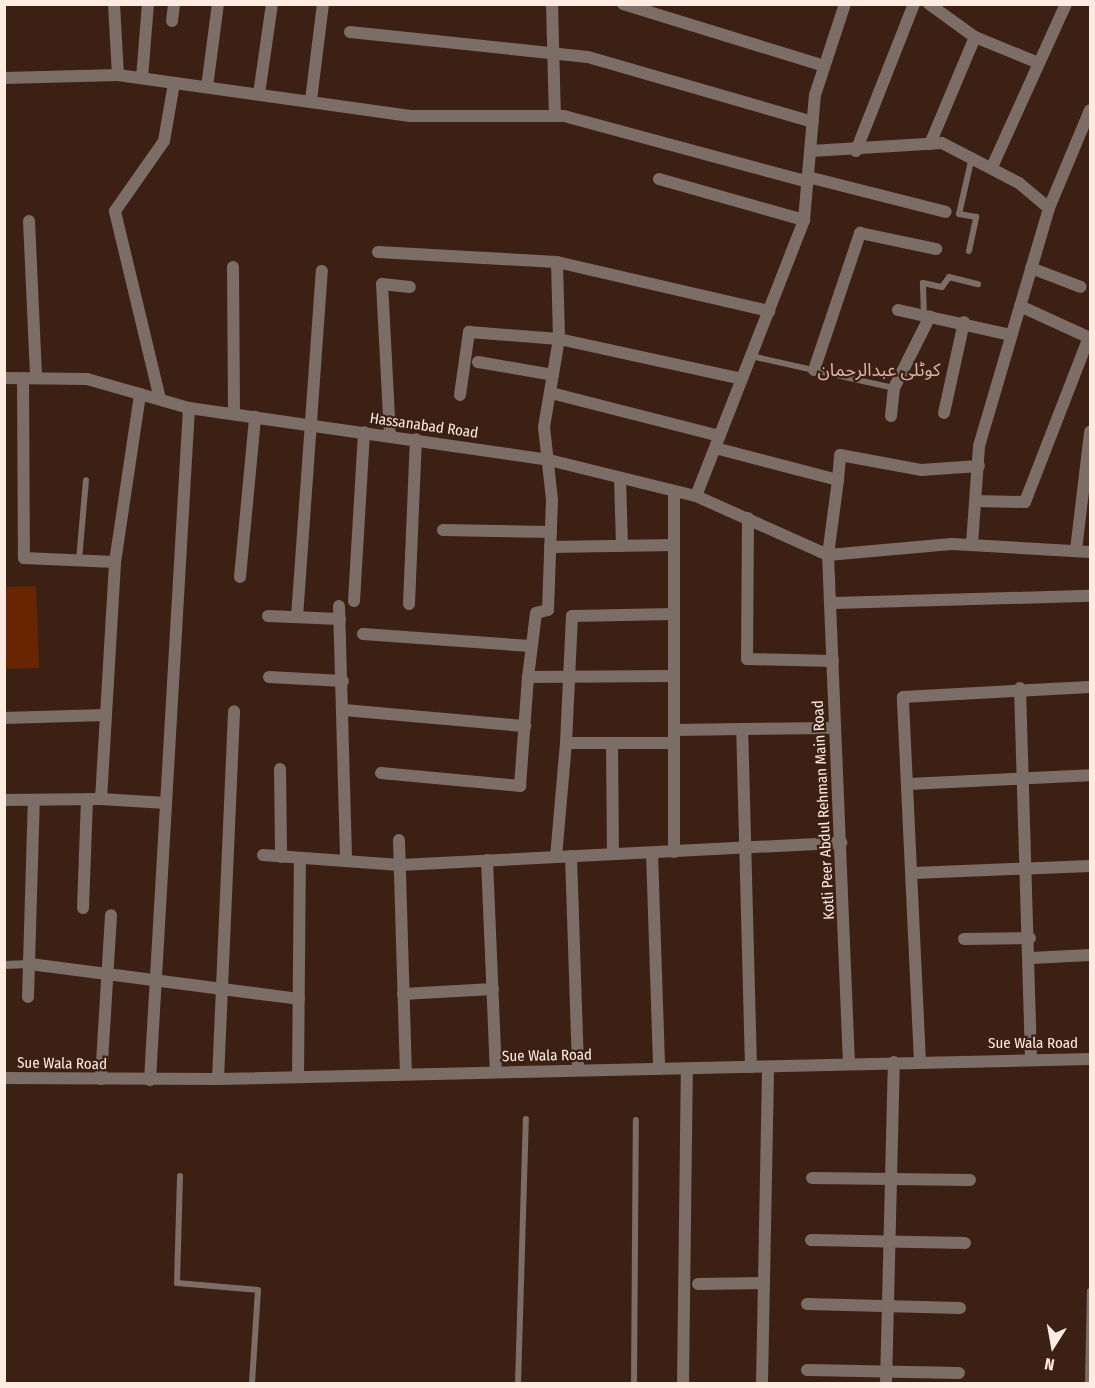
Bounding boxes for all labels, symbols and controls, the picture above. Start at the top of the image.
district label: کوٹلی عبدالرحمان [818,359,940,381]
street label: Hassanabad Road [369,409,479,443]
street label: Kotli Peer Abdul Rehman Main Road [809,700,839,920]
street label: Sue Wala Road [988,1035,1078,1053]
street label: Sue Wala Road [502,1046,592,1066]
street label: Sue Wala Road [17,1054,107,1074]
north arrow [1023,1316,1083,1376]
text: N [1043,1354,1056,1374]

